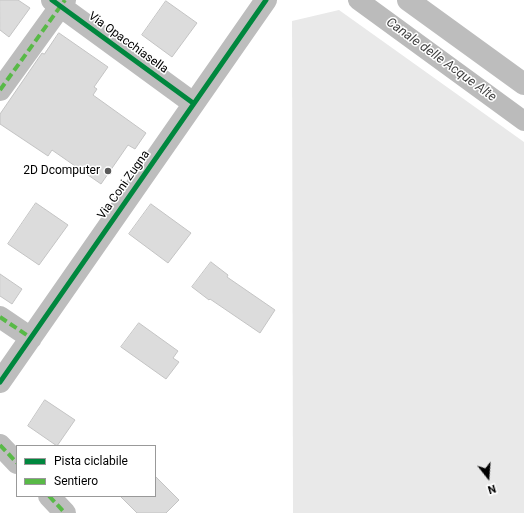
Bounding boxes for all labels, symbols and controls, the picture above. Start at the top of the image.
street label: Via Opacchiasella [85,9,171,77]
water label: Canale delle Acque Alte [383,15,499,105]
street label: Via Coni Zugna [95,148,153,222]
place label: 2D Dcomputer [23,164,100,178]
marker: 2D Dcomputer [103,166,113,176]
legend [16,445,156,497]
text: Pista ciclabile [54,454,128,468]
north arrow [468,457,508,497]
text: Sentiero [54,474,98,488]
text: N [486,482,497,496]

